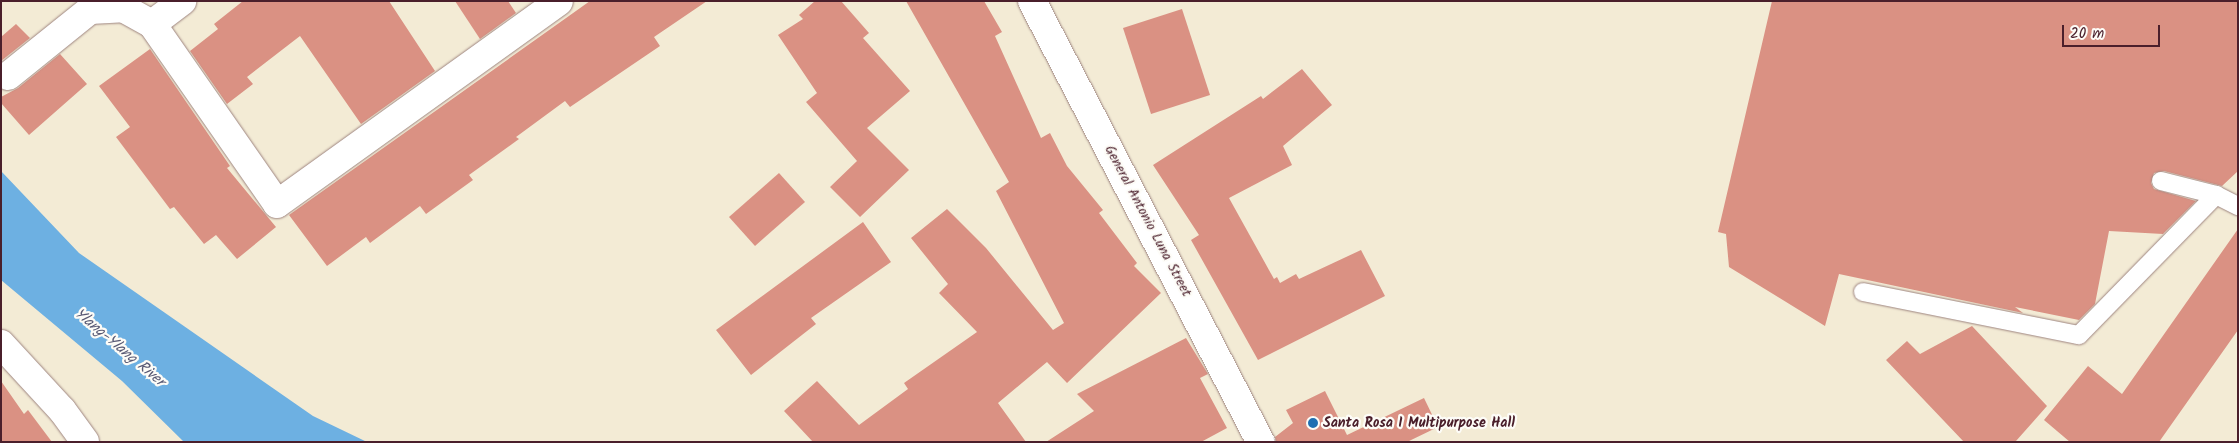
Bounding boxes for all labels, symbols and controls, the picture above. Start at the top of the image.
scale bar [2064,15,2162,47]
text: 20 m [2070,22,2104,46]
street label: General Antonio Luna Street [1101,143,1195,299]
water label: Ylang-Ylang River [70,305,168,391]
place label: Santa Rosa I Multipurpose Hall [1323,415,1515,431]
marker: Santa Rosa I Multipurpose Hall [1307,417,1319,429]

